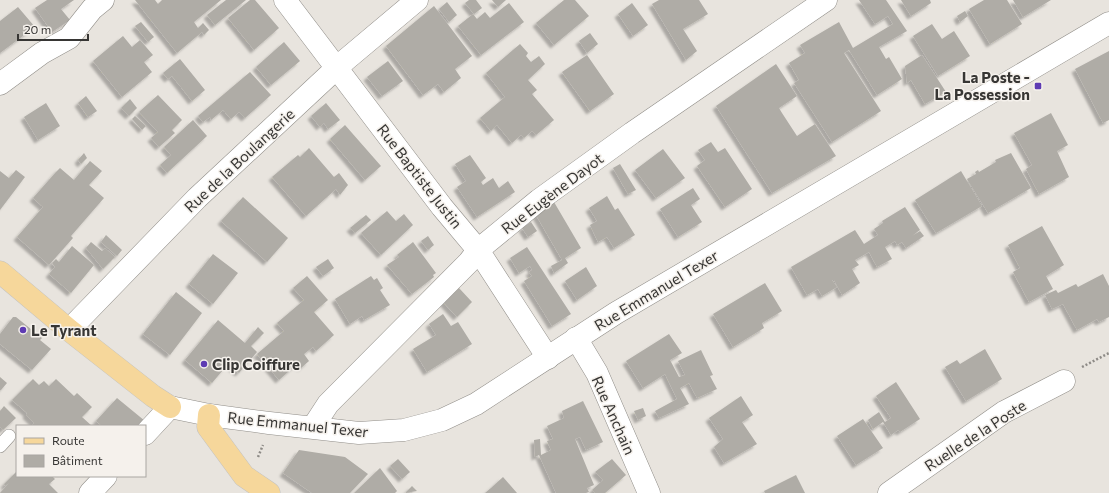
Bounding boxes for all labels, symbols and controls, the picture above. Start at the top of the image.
scale bar [18,16,88,42]
text: 20 m [24,22,51,36]
place label: La Poste - La Possession [935,68,1030,103]
marker: La Poste - La Possession [1033,81,1043,91]
street label: Rue de la Boulangerie [180,104,298,216]
street label: Rue Baptiste Justin [374,120,466,232]
street label: Rue Eugène Dayot [498,149,606,237]
street label: Rue Emmanuel Texer [591,246,721,334]
place label: Le Tyrant [31,321,96,339]
marker: Le Tyrant [18,325,28,335]
place label: Clip Coiffure [212,355,300,373]
marker: Clip Coiffure [199,359,209,369]
street label: Rue Anchain [589,373,639,457]
street label: Ruelle de la Poste [921,395,1029,475]
street label: Rue Emmanuel Texer [227,408,369,440]
legend [16,425,146,477]
text: Route [52,433,85,447]
text: Bâtiment [52,453,103,467]

